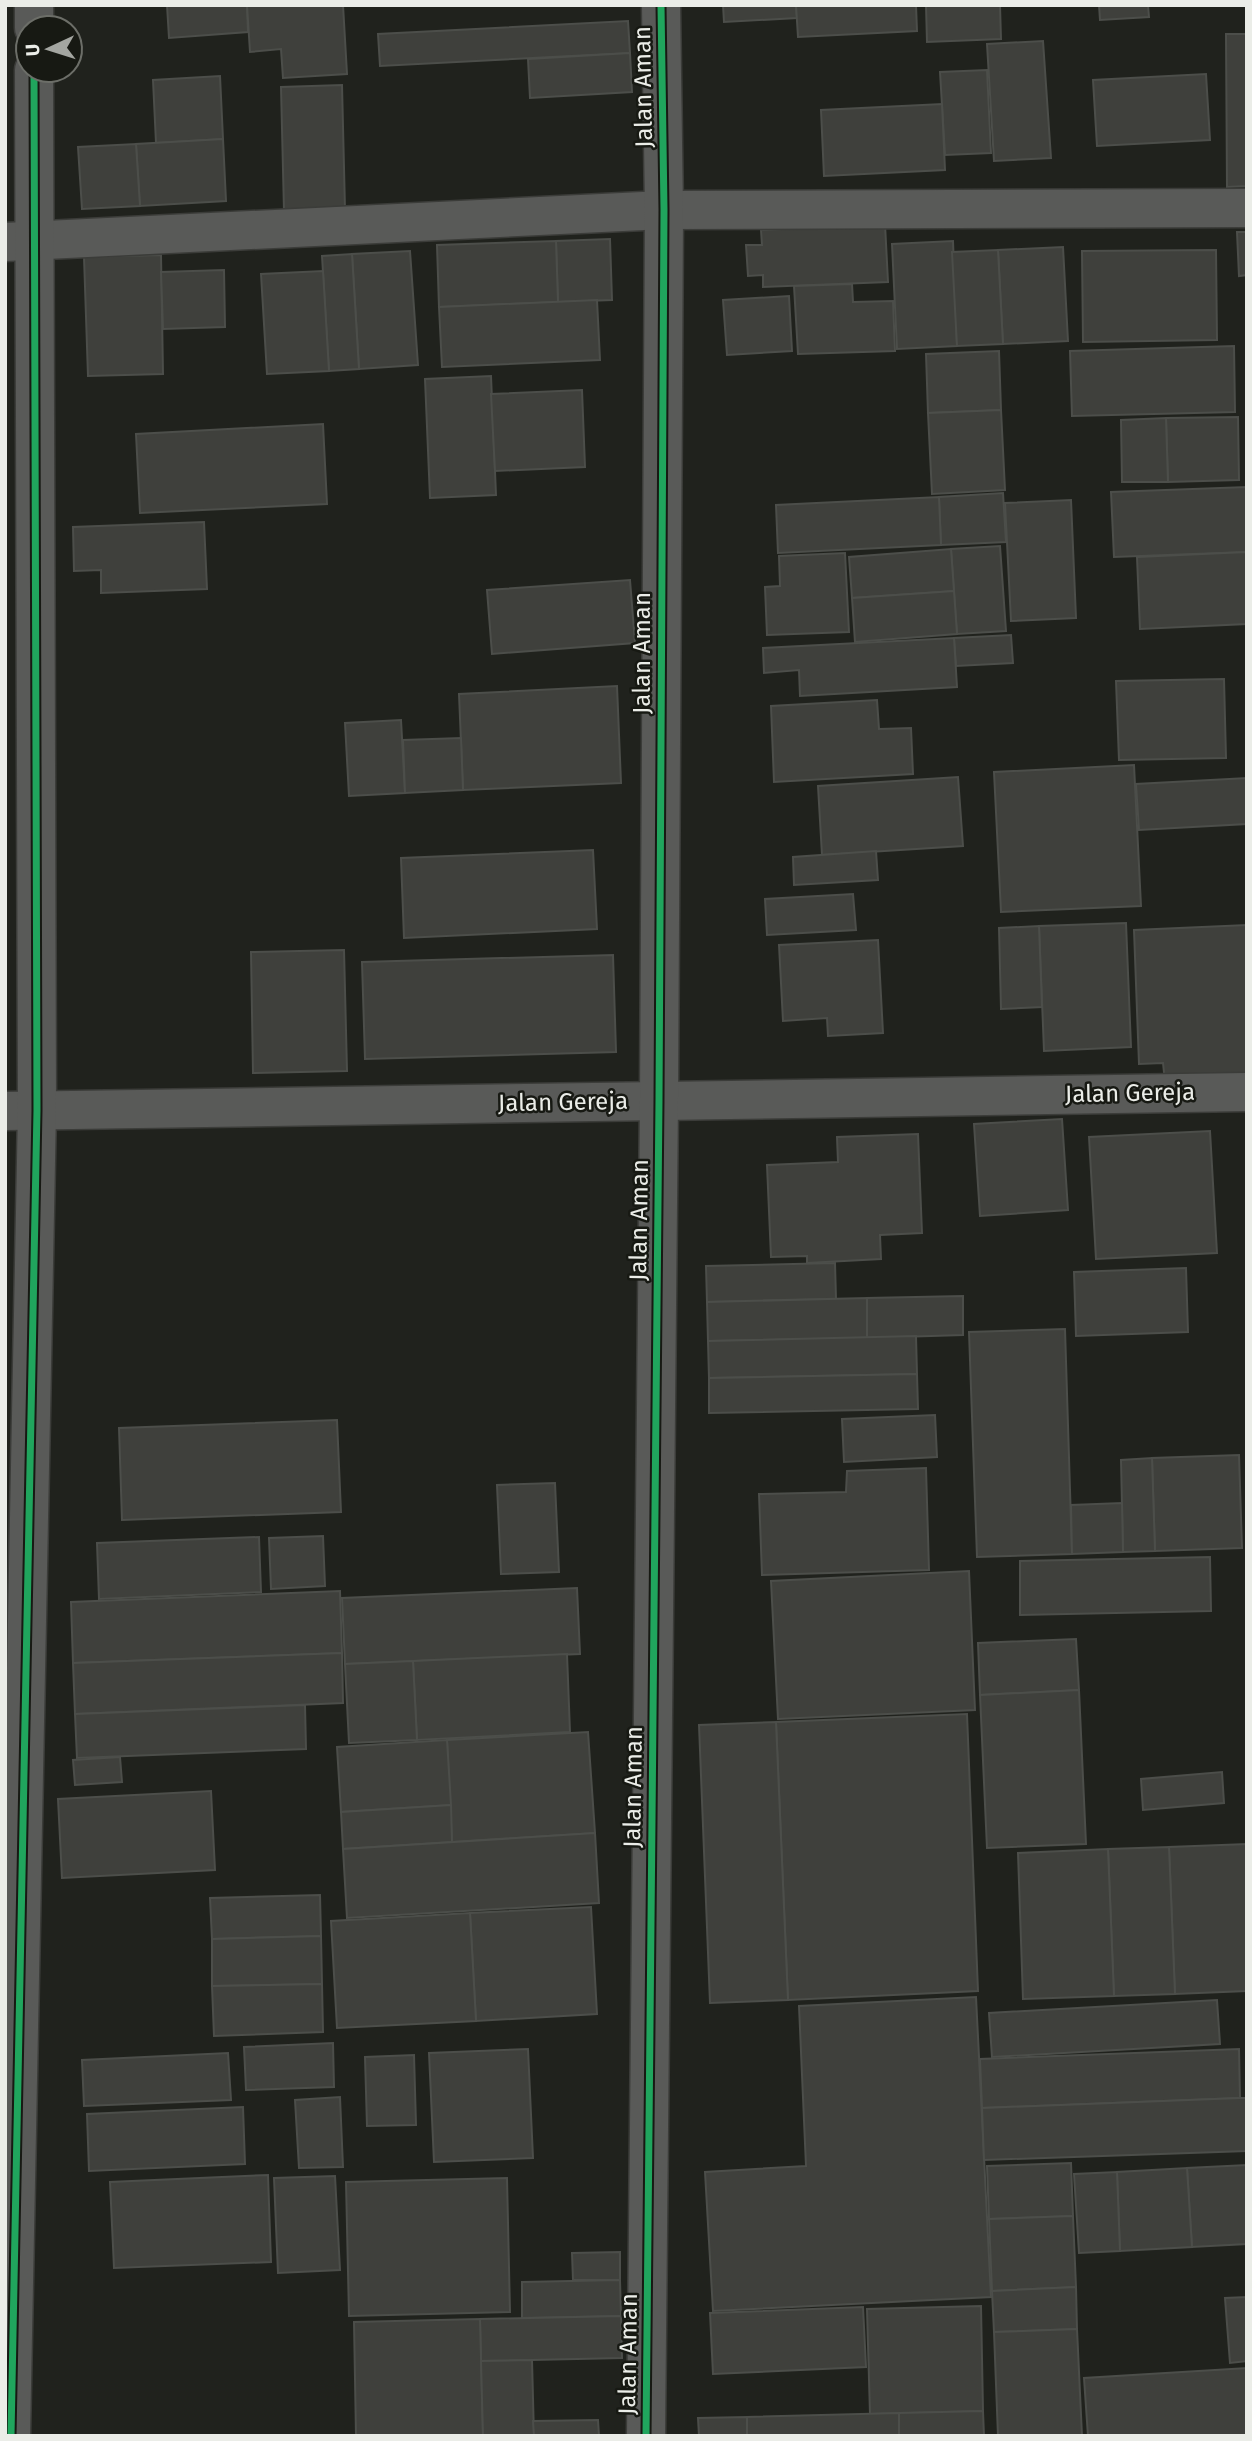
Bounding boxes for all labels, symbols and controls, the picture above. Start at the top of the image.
north arrow [14,14,84,84]
street label: Jalan Aman [628,26,658,148]
text: U [21,43,44,57]
street label: Jalan Aman [628,592,656,714]
street label: Jalan Gereja [1065,1078,1195,1108]
street label: Jalan Gereja [498,1087,628,1117]
street label: Jalan Aman [624,1159,654,1281]
street label: Jalan Aman [618,1726,648,1848]
street label: Jalan Aman [613,2293,643,2415]

